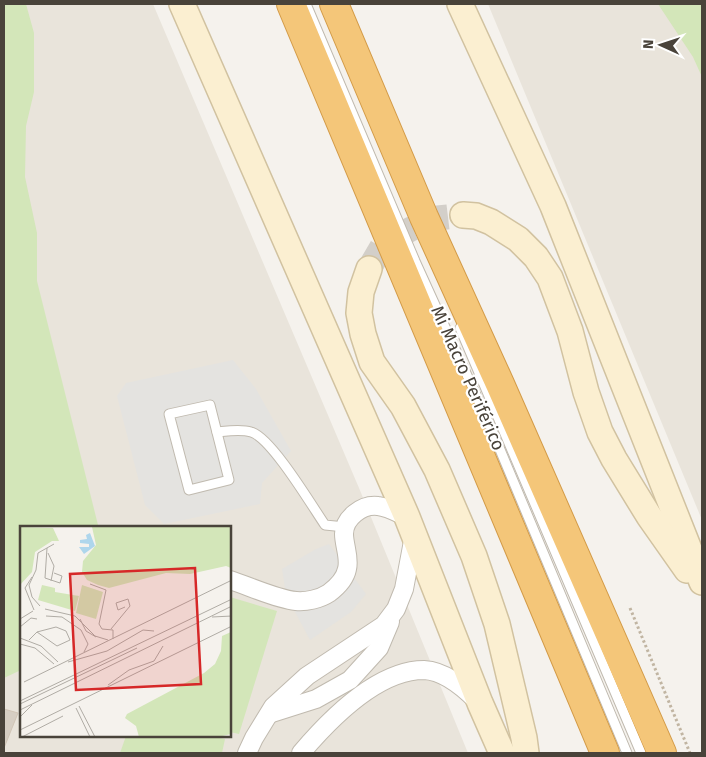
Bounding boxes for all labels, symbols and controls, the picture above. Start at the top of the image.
north arrow [636,20,686,70]
text: N [640,39,657,49]
street label: Mi Macro Periférico [426,302,510,454]
inset map [20,526,231,737]

